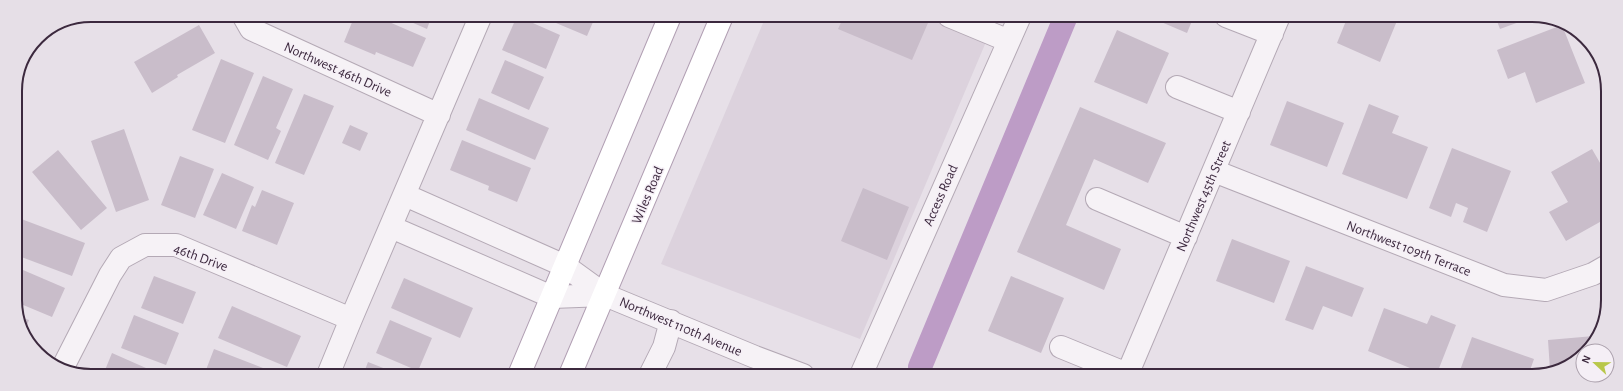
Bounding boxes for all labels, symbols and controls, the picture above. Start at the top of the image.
street label: Northwest 46th Drive [282,40,394,100]
street label: Northwest 45th Street [1174,138,1234,254]
street label: Access Road [921,163,961,228]
street label: Wiles Road [630,165,666,226]
street label: Northwest 109th Terrace [1344,219,1473,279]
street label: 46th Drive [172,242,230,274]
street label: Northwest 110th Avenue [617,295,744,359]
north arrow [1575,343,1615,383]
text: N [1580,354,1593,365]

